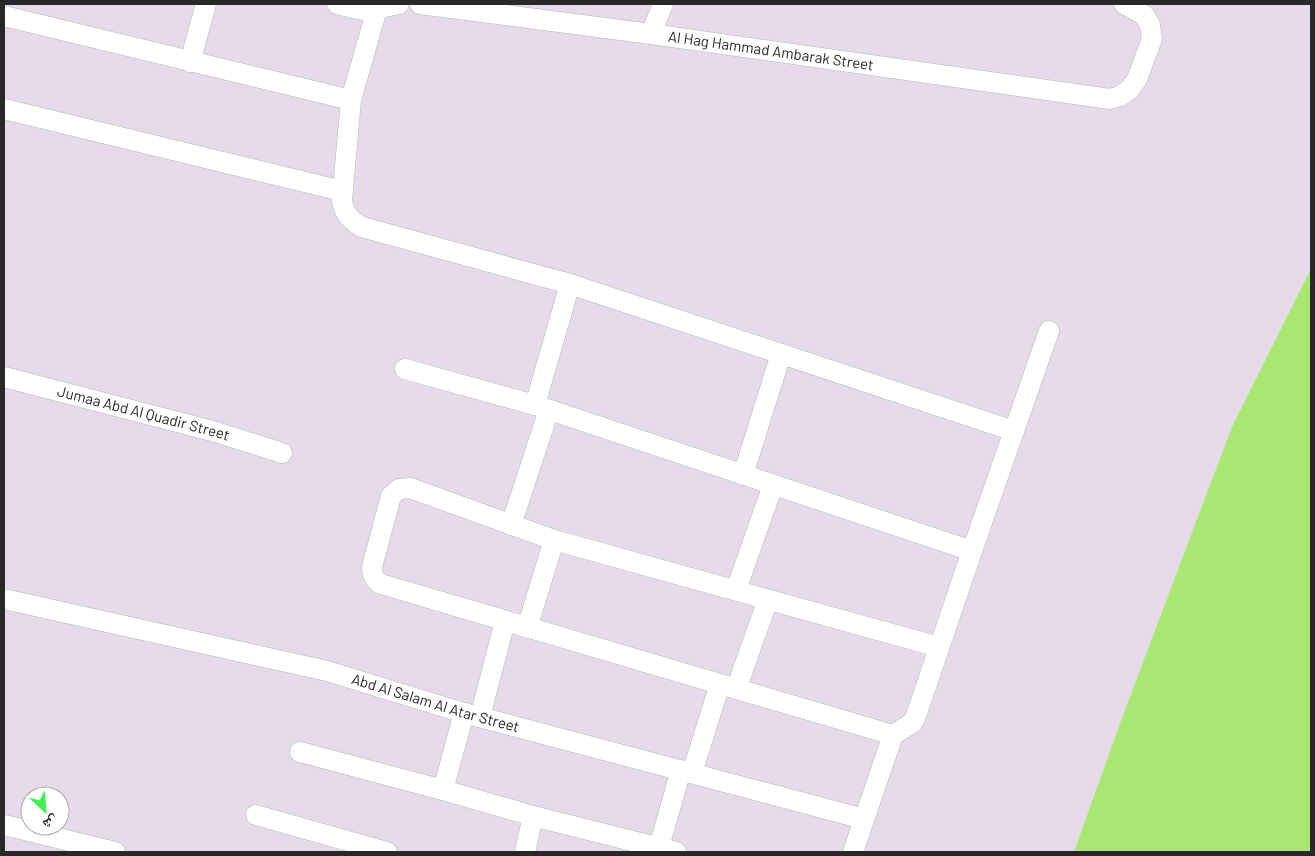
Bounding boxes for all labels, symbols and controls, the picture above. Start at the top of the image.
street label: Al Hag Hammad Ambarak Street [667,27,875,73]
street label: Jumaa Abd Al Quadir Street [56,381,232,444]
street label: Abd Al Salam Al Atar Street [350,669,521,735]
north arrow [20,786,70,836]
text: ش [40,811,61,834]

